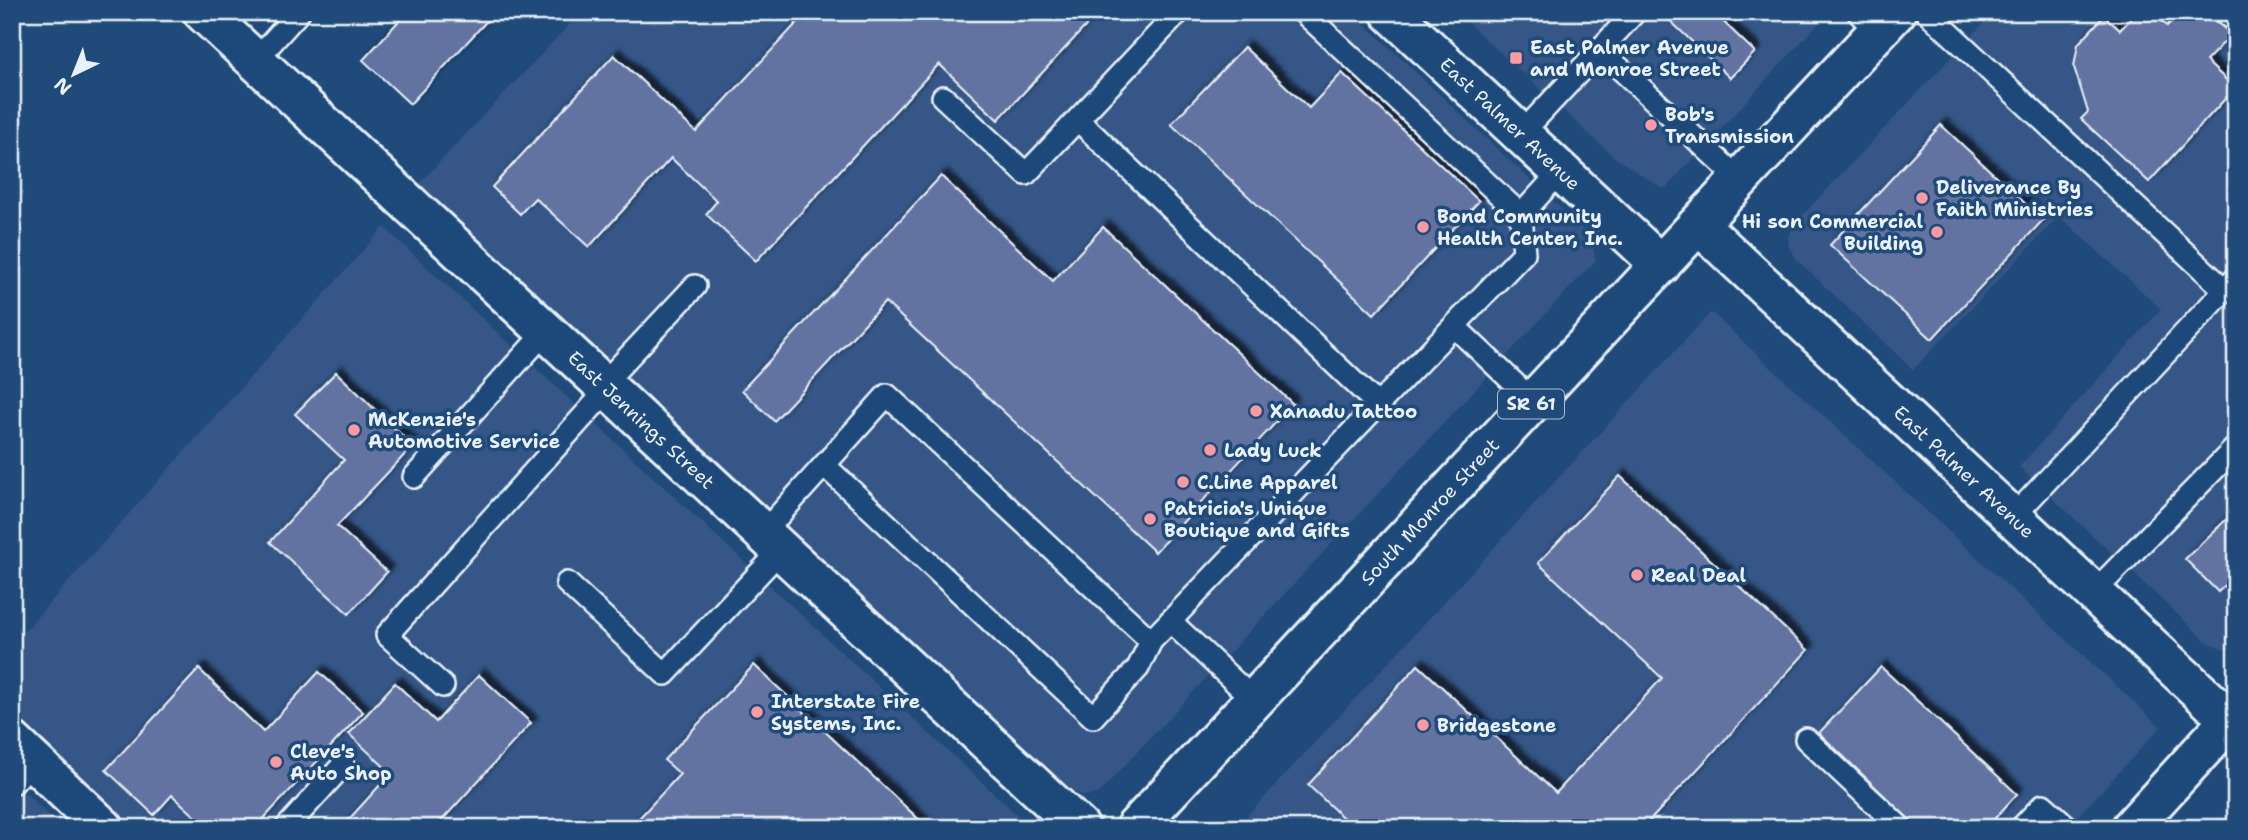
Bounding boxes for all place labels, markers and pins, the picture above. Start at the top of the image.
place label: East Palmer Avenue and Monroe Street [1530,35,1729,82]
marker: East Palmer Avenue and Monroe Street [1508,50,1524,66]
place label: Bob's Transmission [1665,102,1794,149]
marker: Bob's Transmission [1643,117,1659,133]
place label: Deliverance By Faith Ministries [1936,175,2094,222]
marker: Deliverance By Faith Ministries [1914,190,1930,206]
place label: Bond Community Health Center, Inc. [1437,204,1623,251]
place label: Hi son Commercial Building [1742,209,1923,256]
marker: Bond Community Health Center, Inc. [1415,219,1431,235]
marker: Hi son Commercial Building [1929,224,1945,240]
place label: Xanadu Tattoo [1270,399,1417,424]
marker: Xanadu Tattoo [1248,403,1264,419]
place label: McKenzie's Automotive Service [368,407,560,454]
marker: McKenzie's Automotive Service [346,422,362,438]
place label: Lady Luck [1224,438,1322,463]
marker: Lady Luck [1202,442,1218,458]
place label: C.Line Apparel [1197,470,1338,495]
marker: C.Line Apparel [1175,474,1191,490]
place label: Patricia's Unique Boutique and Gifts [1164,496,1350,543]
marker: Patricia's Unique Boutique and Gifts [1142,511,1158,527]
place label: Real Deal [1651,563,1746,588]
marker: Real Deal [1629,567,1645,583]
place label: Interstate Fire Systems, Inc. [771,689,920,736]
marker: Interstate Fire Systems, Inc. [749,704,765,720]
place label: Bridgestone [1437,713,1556,738]
marker: Bridgestone [1415,717,1431,733]
place label: Cleve's Auto Shop [290,739,392,786]
marker: Cleve's Auto Shop [268,754,284,770]

